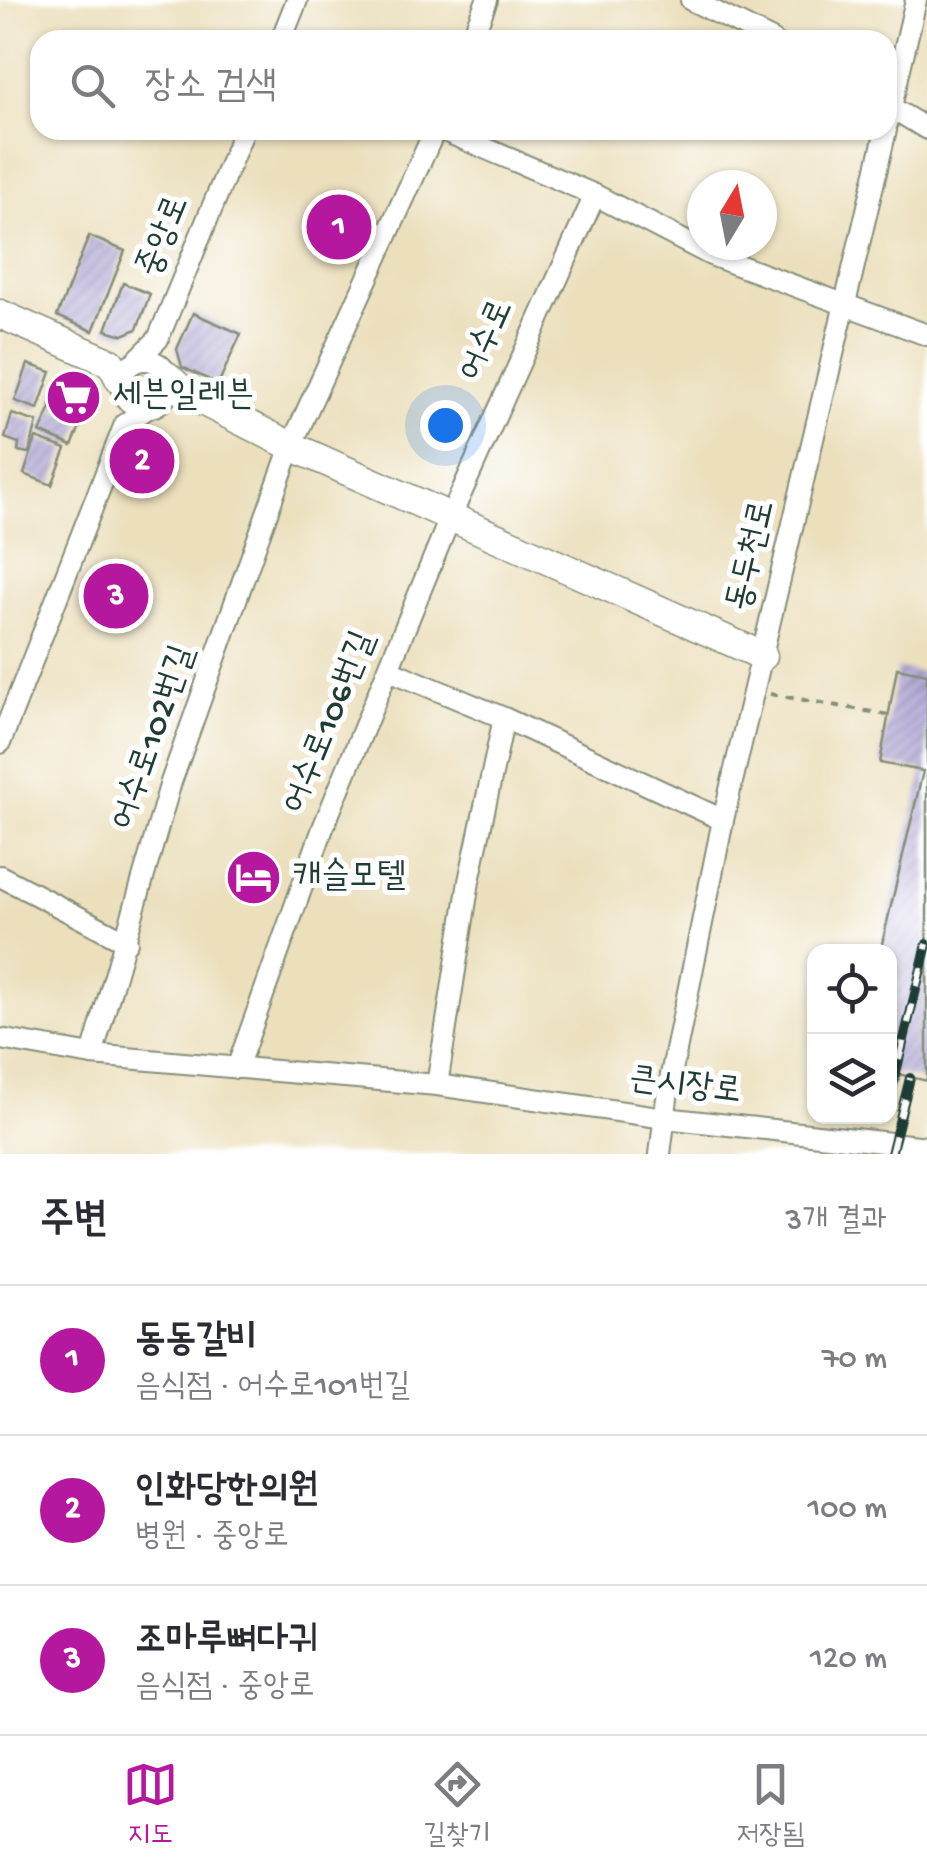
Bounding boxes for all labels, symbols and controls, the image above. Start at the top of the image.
search box [30,30,897,140]
icon: search [65,58,120,113]
text: 장소 검색 [145,66,276,110]
north arrow [687,170,777,260]
street label: 중앙로 [130,190,200,284]
pin: 1 [306,190,372,264]
street label: 어수로 [452,294,524,388]
supermarket icon: 세븐일레븐 [44,367,104,427]
place label: 세븐일레븐 [113,377,254,418]
your location [420,400,471,451]
pin: 2 [110,424,174,498]
street label: 동두천로 [720,497,786,615]
pin: 3 [84,558,148,634]
street label: 어수로106번길 [276,626,386,820]
street label: 어수로102번길 [104,641,206,835]
hotel icon: 캐슬모텔 [224,848,284,908]
place label: 캐슬모텔 [293,857,406,899]
map controls [807,944,897,1124]
button: locate [807,944,897,1034]
button: layers [807,1034,897,1124]
street label: 큰시장로 [627,1060,743,1114]
text: 주변 [40,1198,108,1247]
text: 3개 결과 [786,1203,887,1241]
text: 동동갈비 [135,1320,257,1364]
text: 1 [66,1341,79,1379]
text: 70 m [822,1341,887,1379]
text: 음식점 · 어수로101번길 [135,1369,410,1407]
text: 인화당한의원 [135,1470,318,1514]
text: 2 [65,1491,80,1529]
text: 100 m [807,1491,887,1529]
text: 병원 · 중앙로 [135,1519,289,1557]
text: 조마루뼈다귀 [135,1620,318,1664]
text: 3 [64,1641,81,1679]
text: 120 m [810,1641,887,1679]
text: 음식점 · 중앙로 [135,1669,315,1707]
tab: 지도 [123,1757,178,1853]
tab: 길찾기 [423,1757,491,1853]
tab: 저장됨 [737,1757,804,1853]

